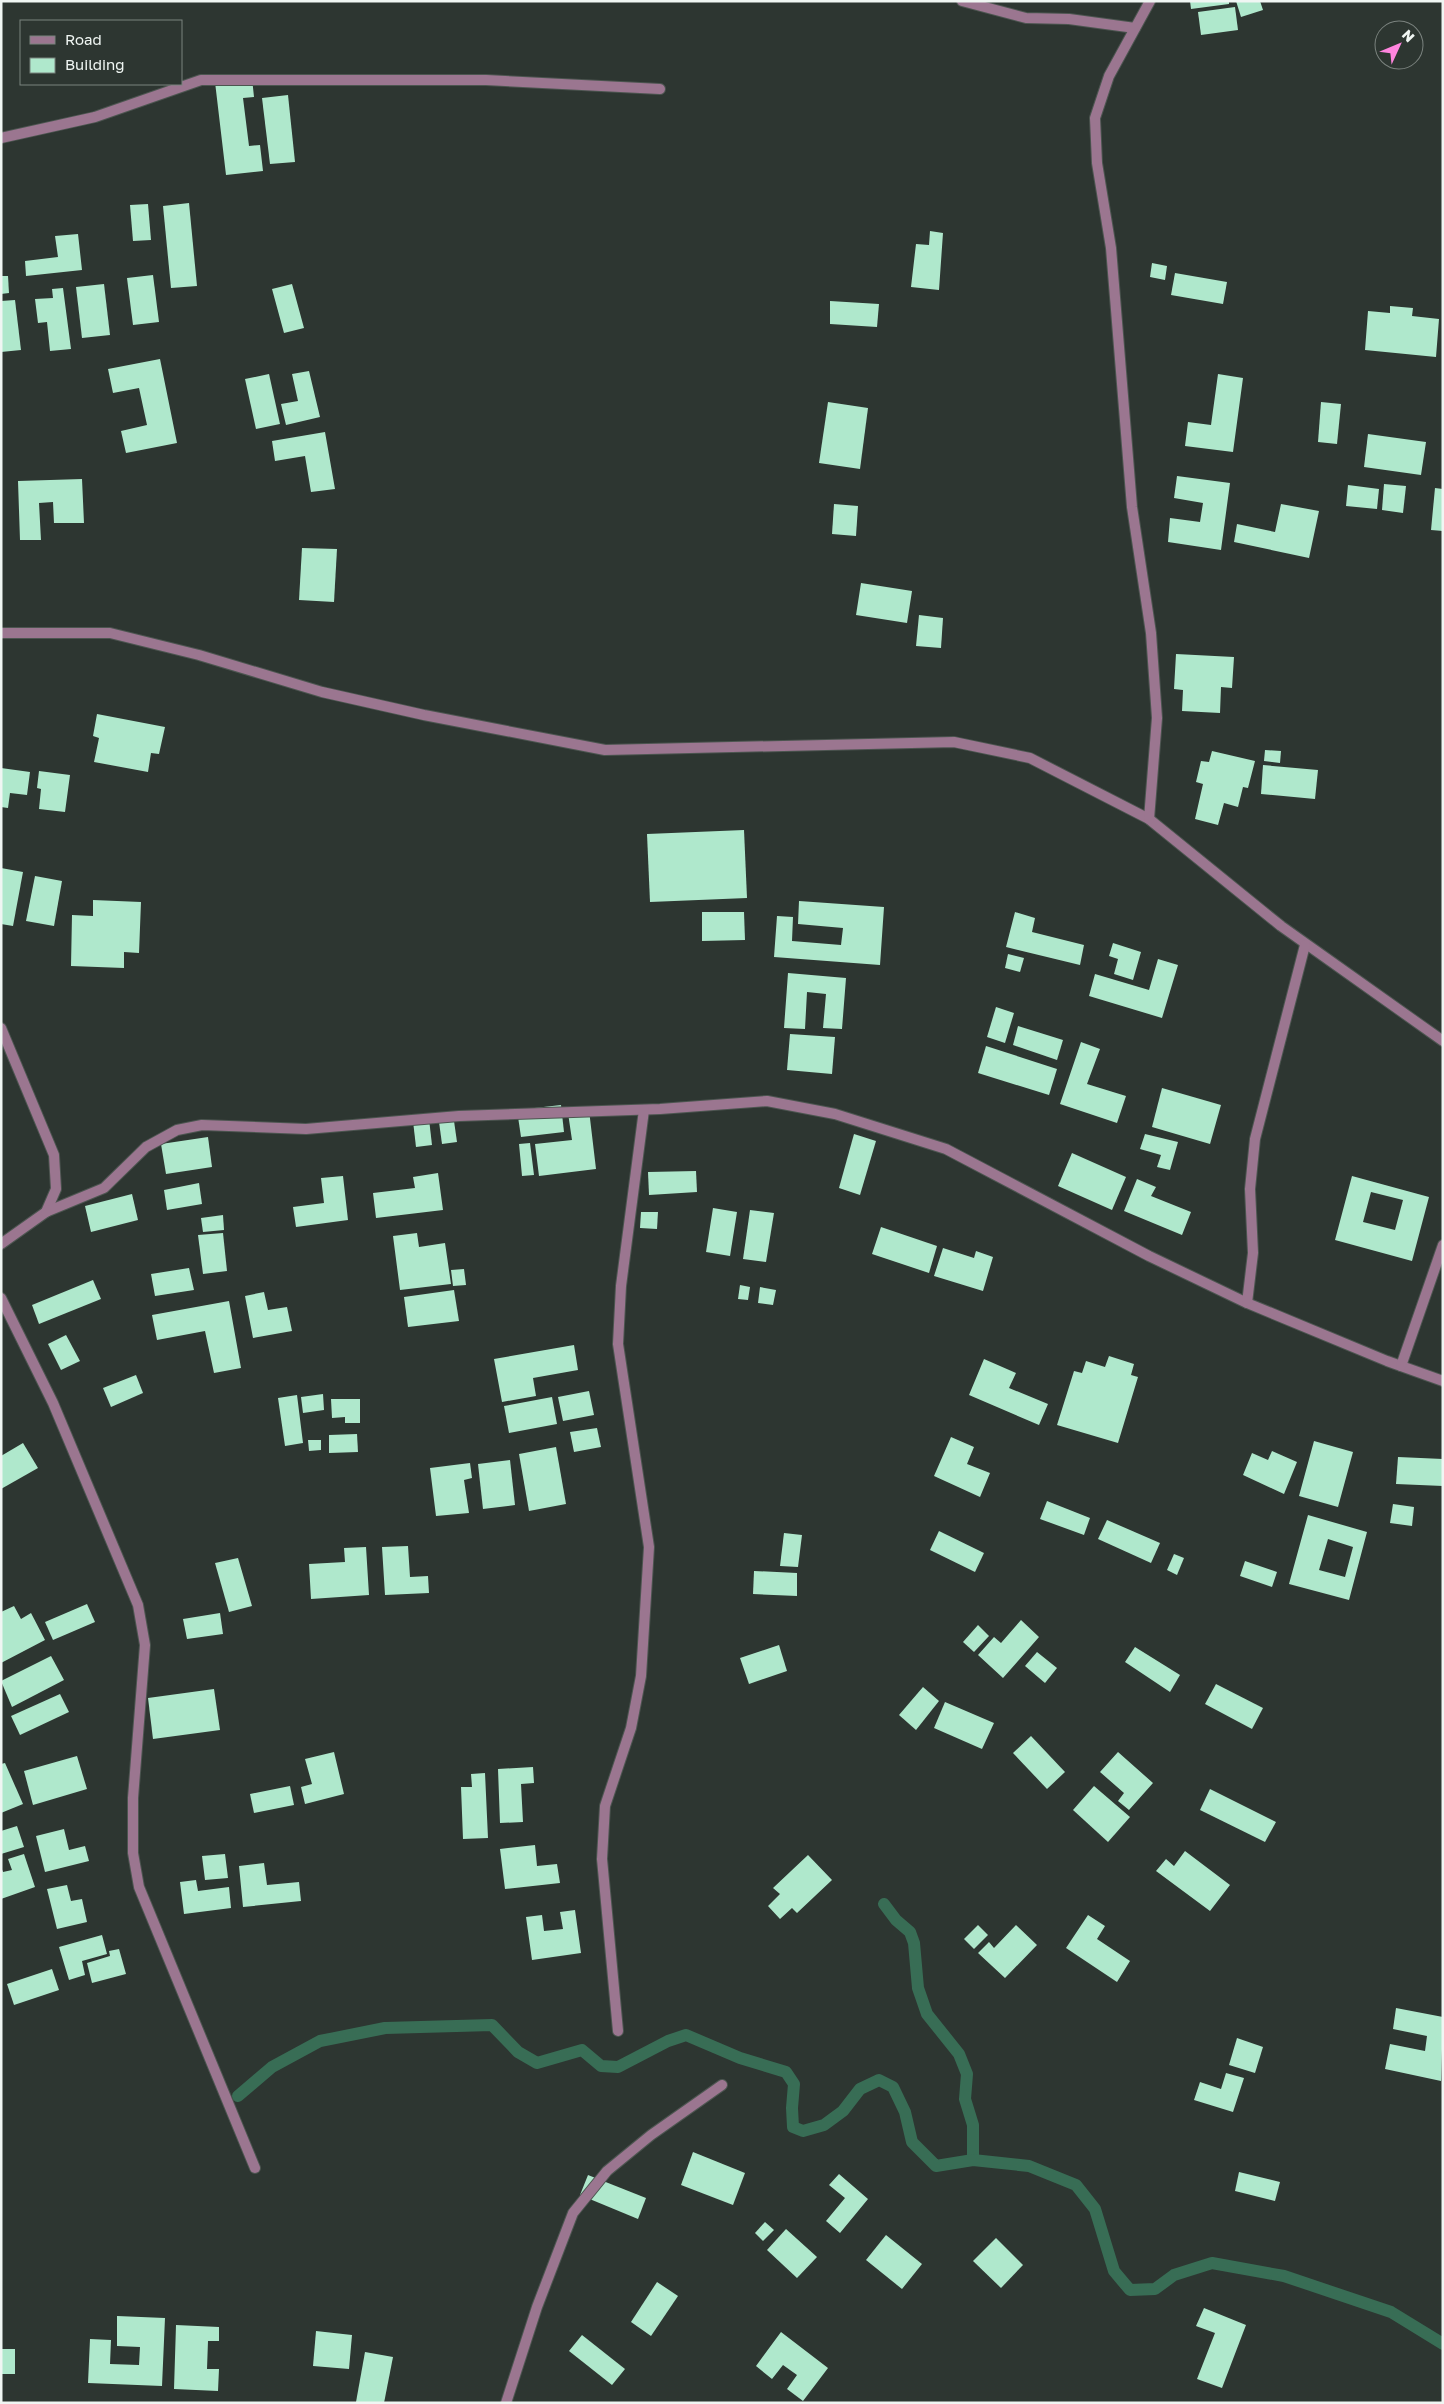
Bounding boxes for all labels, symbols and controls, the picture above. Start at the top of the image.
legend [20,20,182,85]
north arrow [1374,20,1424,70]
text: N [1399,26,1419,45]
text: Road [65,30,102,48]
text: Building [65,55,125,73]

